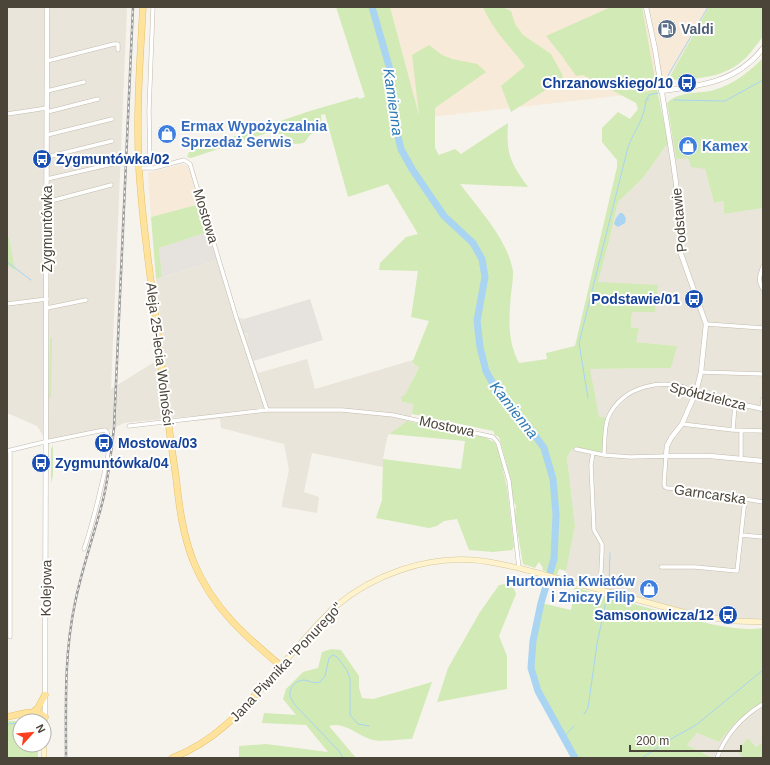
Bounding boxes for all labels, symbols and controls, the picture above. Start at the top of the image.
fuel station icon: Valdi [656,18,678,40]
place label: Valdi [681,21,714,37]
water label: Kamienna [380,67,407,137]
bus stop icon: Chrzanowskiego/10 [676,72,698,94]
place label: Chrzanowskiego/10 [542,75,673,91]
place label: Ermax Wypożyczalnia Sprzedaż Serwis [181,118,327,150]
shop icon: Ermax Wypożyczalnia Sprzedaż Serwis [156,123,178,145]
shop icon: Kamex [677,135,699,157]
place label: Kamex [702,138,748,154]
bus stop icon: Zygmuntówka/02 [31,148,53,170]
place label: Zygmuntówka/02 [56,151,170,167]
street label: Zygmuntówka [39,185,55,273]
street label: Mostowa [190,187,222,245]
street label: Podstawie [668,187,690,253]
street label: Aleja 25-lecia Wolności [143,281,177,427]
bus stop icon: Podstawie/01 [683,288,705,310]
place label: Podstawie/01 [591,291,680,307]
water label: Kamienna [487,378,542,442]
street label: Spółdzielcza [668,379,748,413]
street label: Mostowa [418,412,476,440]
bus stop icon: Mostowa/03 [93,432,115,454]
place label: Mostowa/03 [118,435,198,451]
bus stop icon: Zygmuntówka/04 [30,452,52,474]
place label: Zygmuntówka/04 [55,455,169,471]
street label: Garncarska [673,481,747,507]
street label: Kolejowa [38,559,54,617]
place label: Hurtownia Kwiatów i Zniczy Filip [506,573,635,605]
shop icon: Hurtownia Kwiatów i Zniczy Filip [638,578,660,600]
street label: Jana Piwnika "Ponurego" [227,599,345,725]
bus stop icon: Samsonowicza/12 [717,604,739,626]
place label: Samsonowicza/12 [594,607,714,623]
north arrow [12,713,52,753]
text: N [34,722,48,735]
scale bar [630,727,741,753]
text: 200 m [636,734,669,748]

